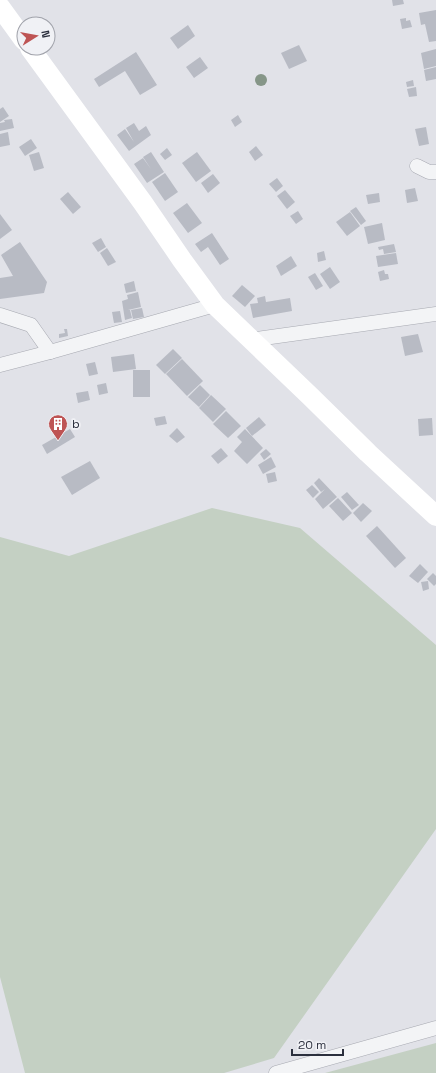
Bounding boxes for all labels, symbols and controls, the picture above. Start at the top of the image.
north arrow [16,16,56,56]
text: N [38,29,53,39]
building icon: b [47,413,69,441]
place label: b [72,416,80,432]
scale bar [292,1031,343,1057]
text: 20 m [298,1037,326,1053]

